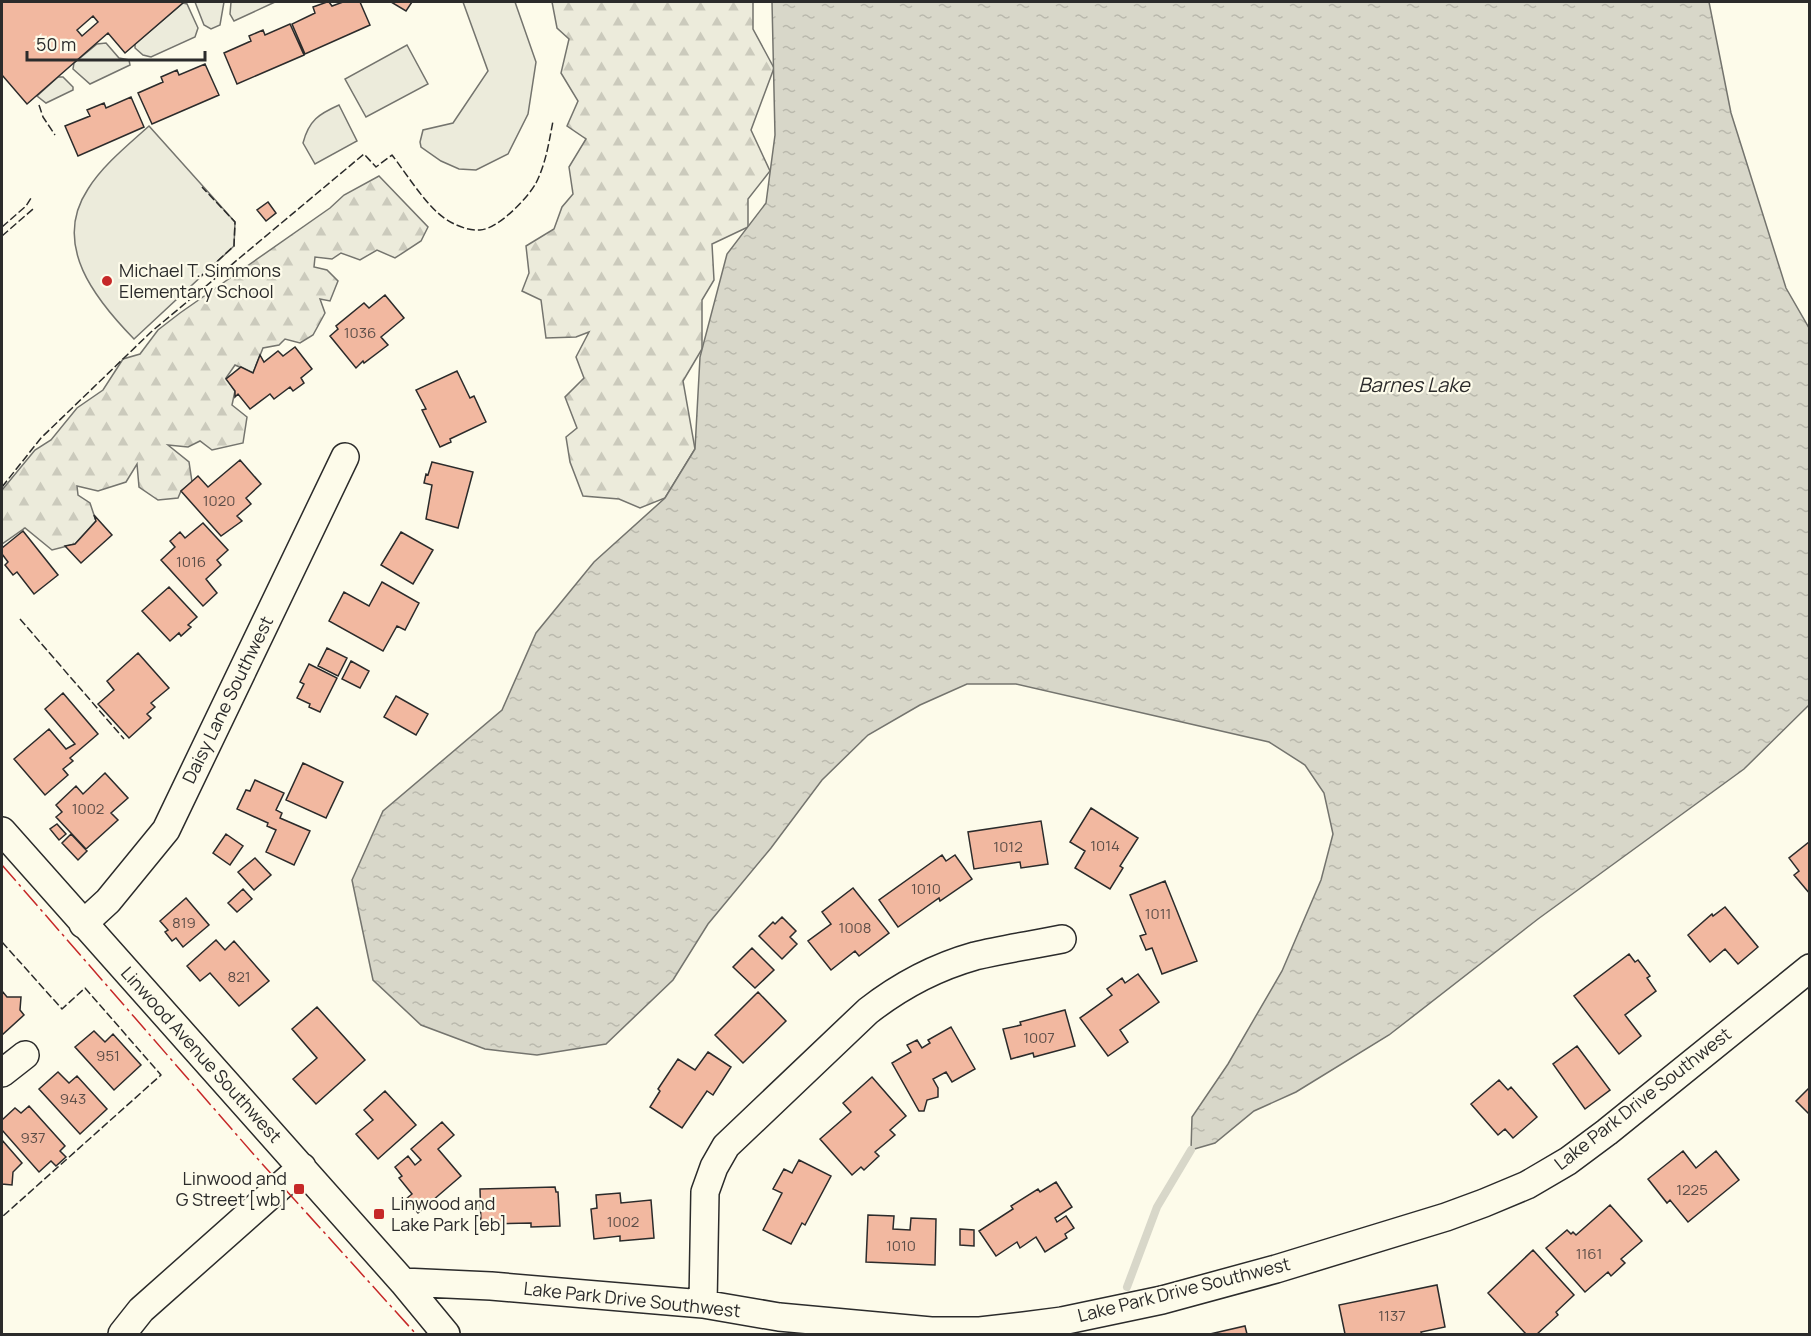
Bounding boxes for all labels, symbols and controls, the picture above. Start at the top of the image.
scale bar [27,24,206,62]
text: 50 m [36,32,76,56]
place label: Michael T. Simmons Elementary School [119,258,281,303]
marker: Michael T. Simmons Elementary School [100,274,114,288]
house number: 1036 [344,322,376,343]
water label: Barnes Lake [1358,371,1471,398]
house number: 1020 [203,490,235,511]
house number: 1016 [176,551,206,572]
street label: Daisy Lane Southwest [176,612,278,787]
house number: 1002 [72,798,104,819]
house number: 1014 [1090,835,1120,856]
house number: 1012 [993,836,1023,857]
house number: 1010 [911,878,941,899]
house number: 1011 [1145,903,1171,924]
house number: 819 [172,912,196,933]
house number: 1008 [839,917,871,938]
street label: Linwood Avenue Southwest [116,961,287,1148]
house number: 821 [227,966,251,987]
street label: Lake Park Drive Southwest [1549,1022,1736,1175]
house number: 1007 [1023,1027,1055,1048]
house number: 951 [96,1045,120,1066]
house number: 943 [60,1088,86,1109]
house number: 937 [20,1127,46,1148]
place label: Linwood and G Street [wb] [176,1166,287,1211]
house number: 1225 [1676,1179,1708,1200]
marker: Linwood and G Street [wb] [292,1182,306,1196]
place label: Linwood and Lake Park [eb] [391,1191,507,1236]
marker: Linwood and Lake Park [eb] [372,1207,386,1221]
house number: 1002 [607,1211,639,1232]
house number: 1010 [886,1235,916,1256]
house number: 1161 [1576,1243,1602,1264]
street label: Lake Park Drive Southwest [1075,1251,1293,1327]
street label: Lake Park Drive Southwest [522,1276,742,1322]
house number: 1137 [1378,1305,1406,1326]

